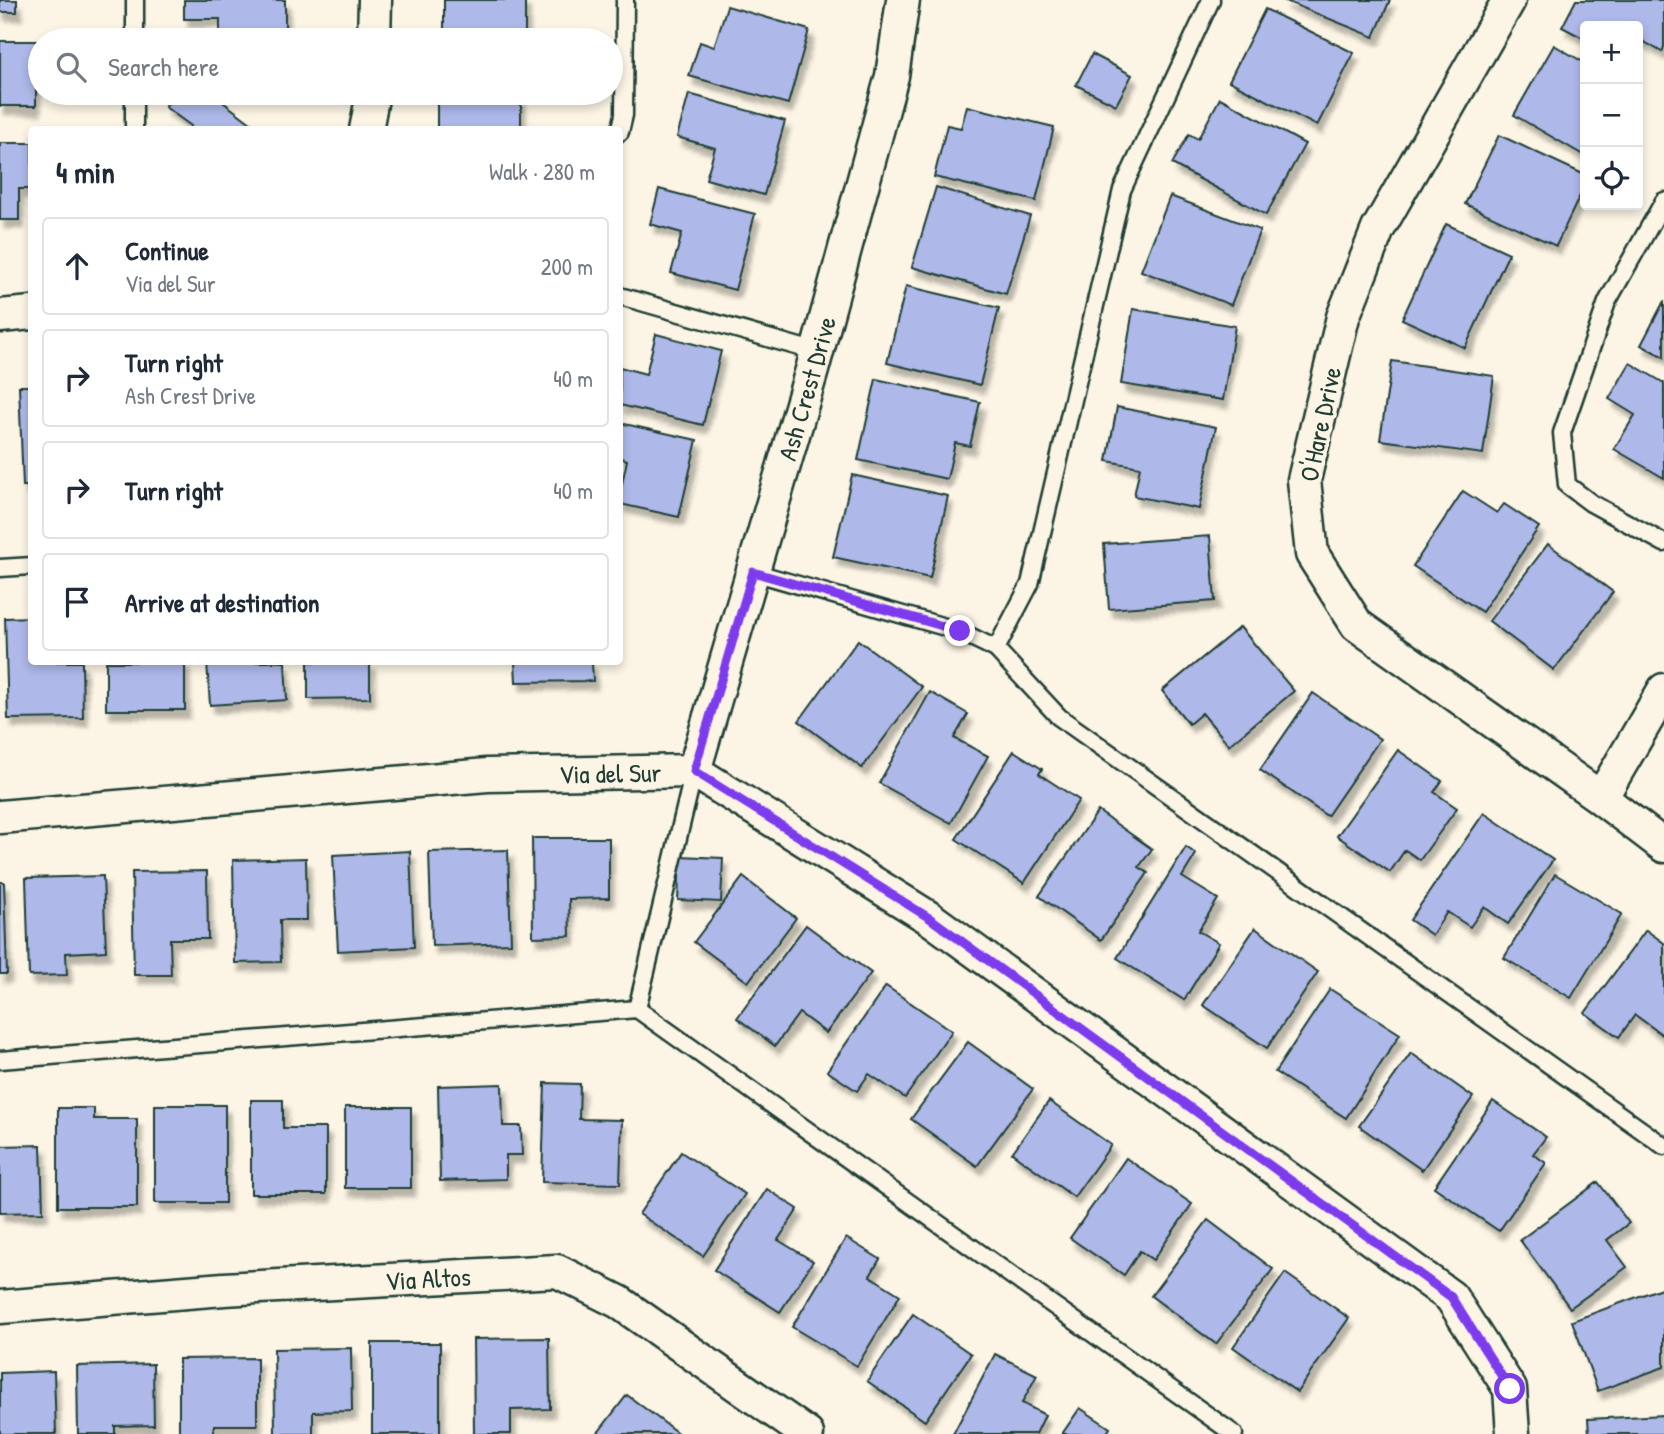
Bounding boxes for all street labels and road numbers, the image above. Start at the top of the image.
street label: Ash Crest Drive [769,312,843,464]
street label: O'Hare Drive [1291,363,1349,485]
street label: Via del Sur [559,754,662,791]
street label: Via Altos [384,1258,472,1298]

